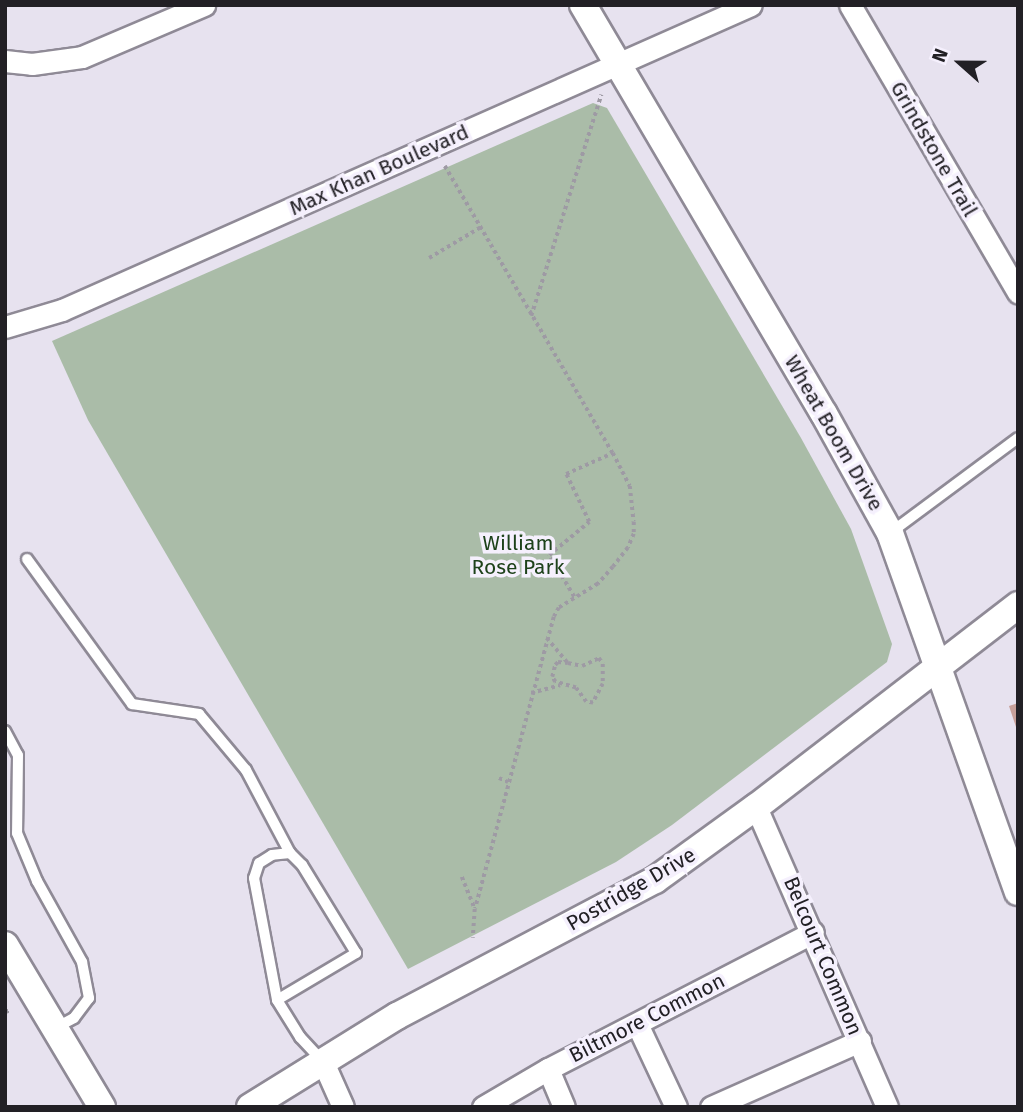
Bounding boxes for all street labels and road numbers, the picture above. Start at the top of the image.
street label: Grindstone Trail [885,77,983,221]
street label: Max Khan Boulevard [285,119,473,221]
street label: Wheat Boom Drive [779,351,889,515]
street label: Postridge Drive [562,842,700,936]
street label: Belcourt Common [778,873,868,1039]
street label: Biltmore Common [565,968,729,1068]

